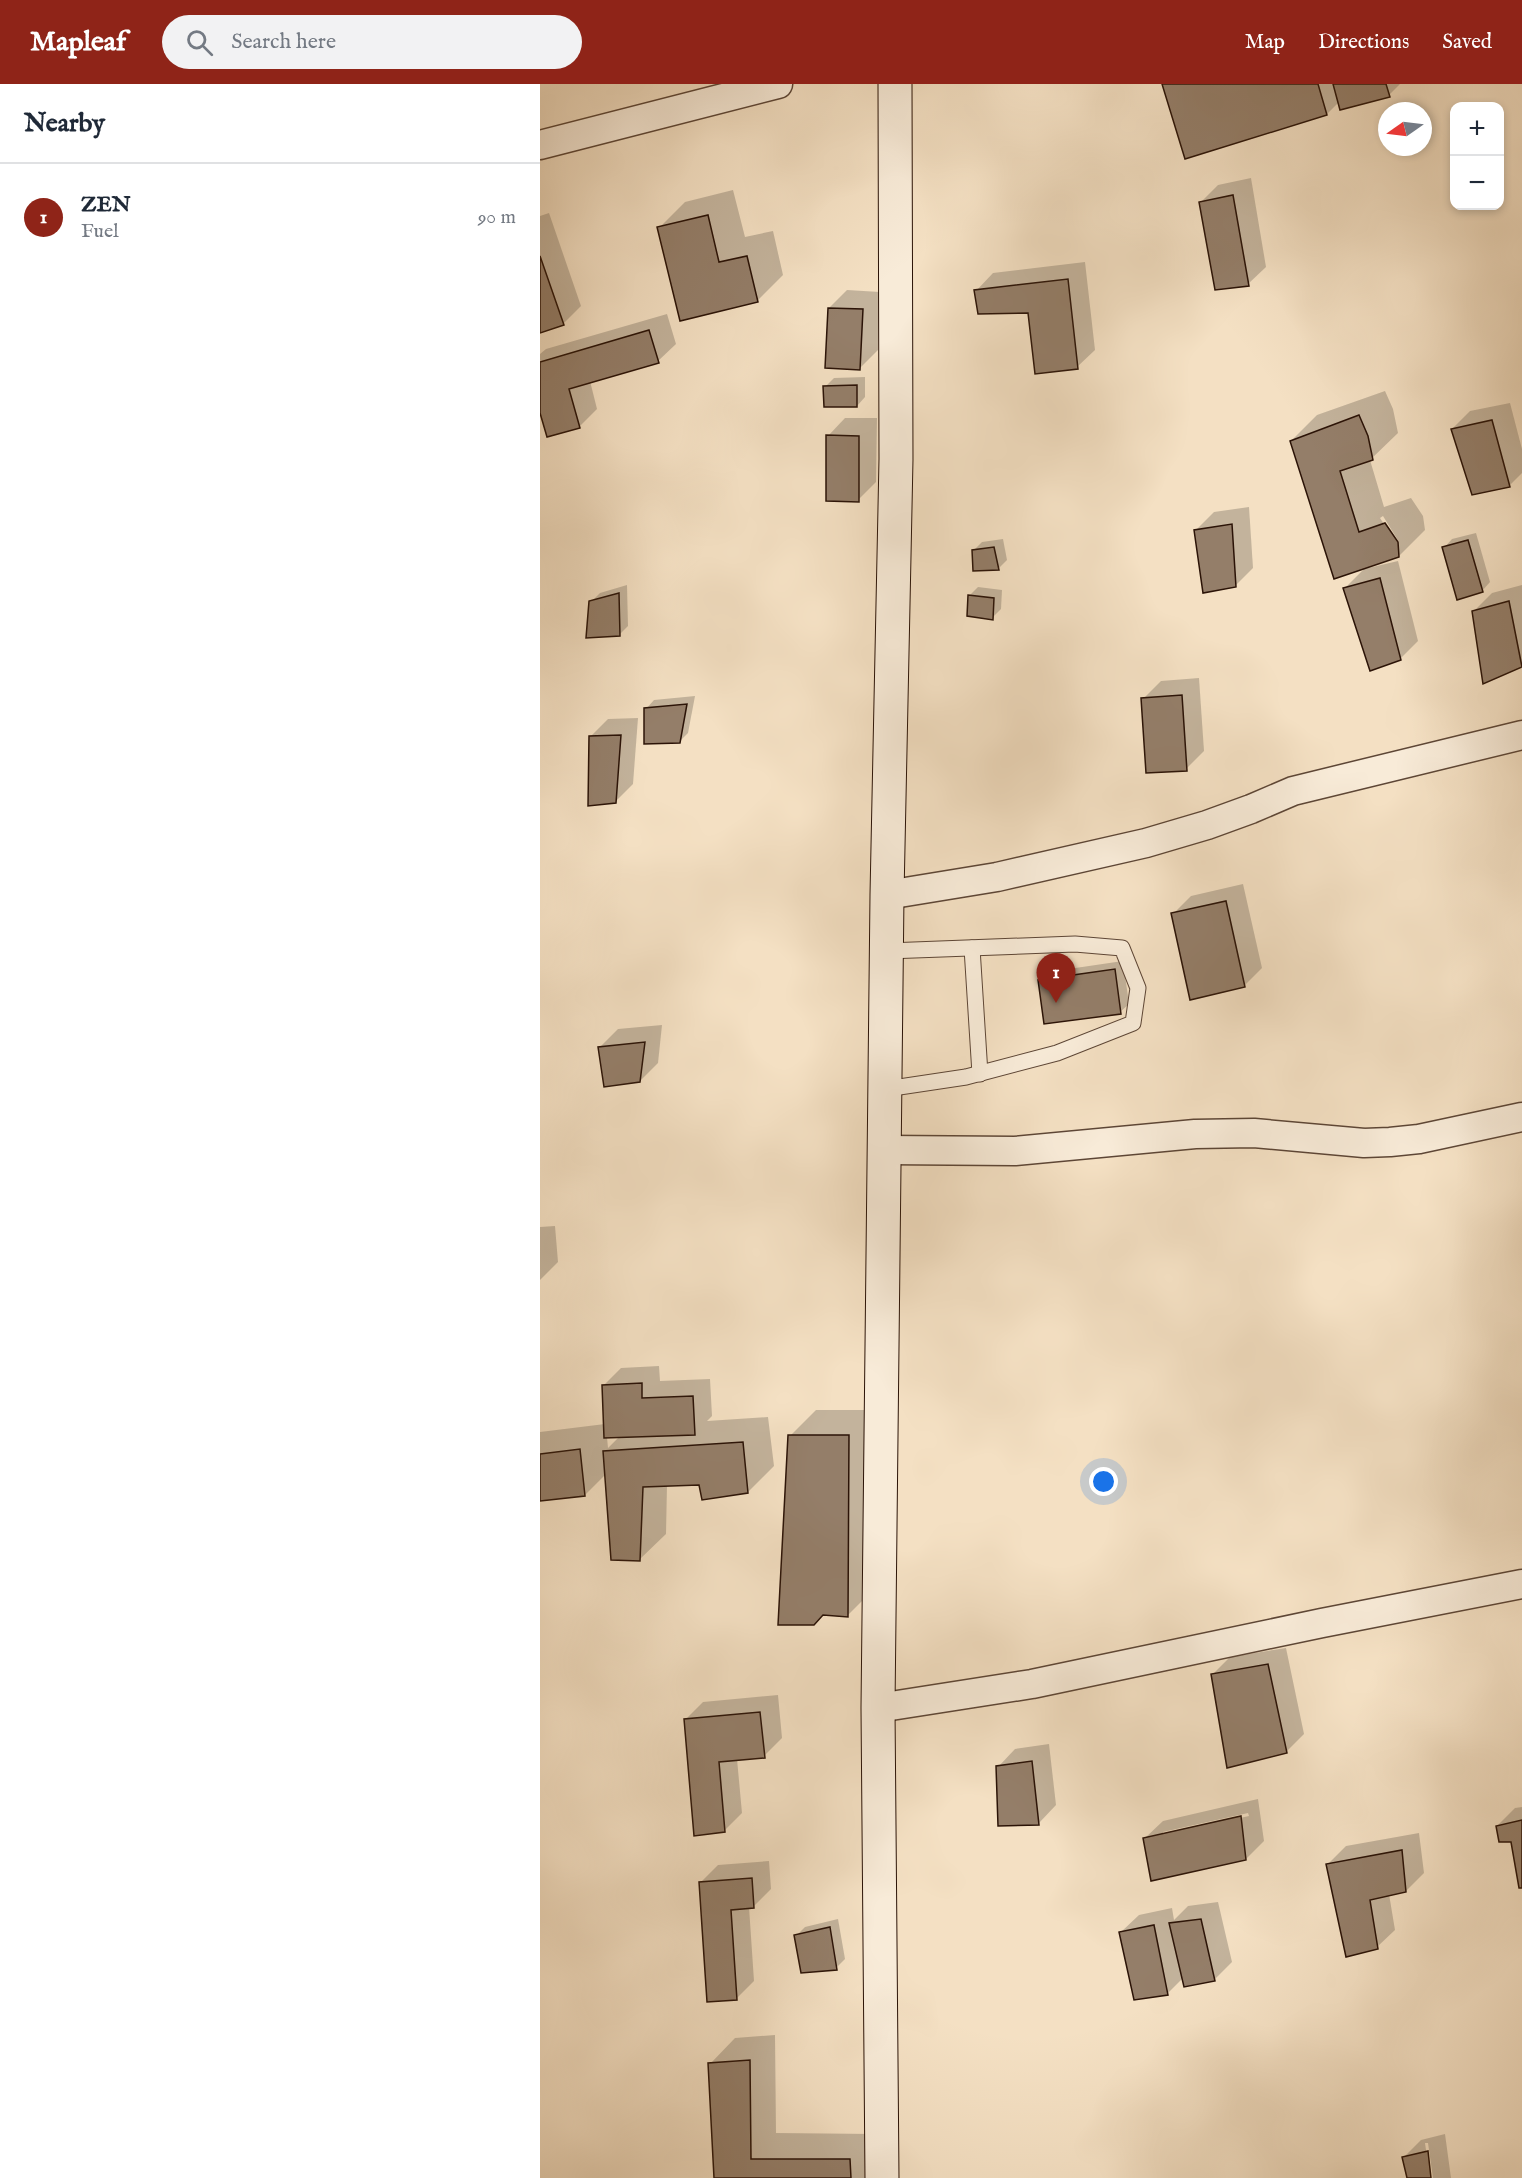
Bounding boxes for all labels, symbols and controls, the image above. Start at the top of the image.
search box [162,15,582,69]
text: Mapleaf [30,25,126,60]
icon: search [183,26,216,59]
text: Search here [231,28,336,56]
text: Map [1245,29,1285,56]
text: Directions [1318,29,1409,56]
text: Saved [1442,29,1492,56]
north arrow [1378,102,1432,156]
map controls [1450,102,1504,210]
button: + [1450,102,1504,156]
text: Nearby [24,107,105,140]
button: − [1450,156,1504,210]
text: ZEN [81,191,131,219]
text: 1 [40,205,47,230]
text: 90 m [478,205,516,230]
text: Fuel [81,219,119,244]
pin: 1 [1036,954,1076,1003]
your location [1089,1467,1118,1496]

